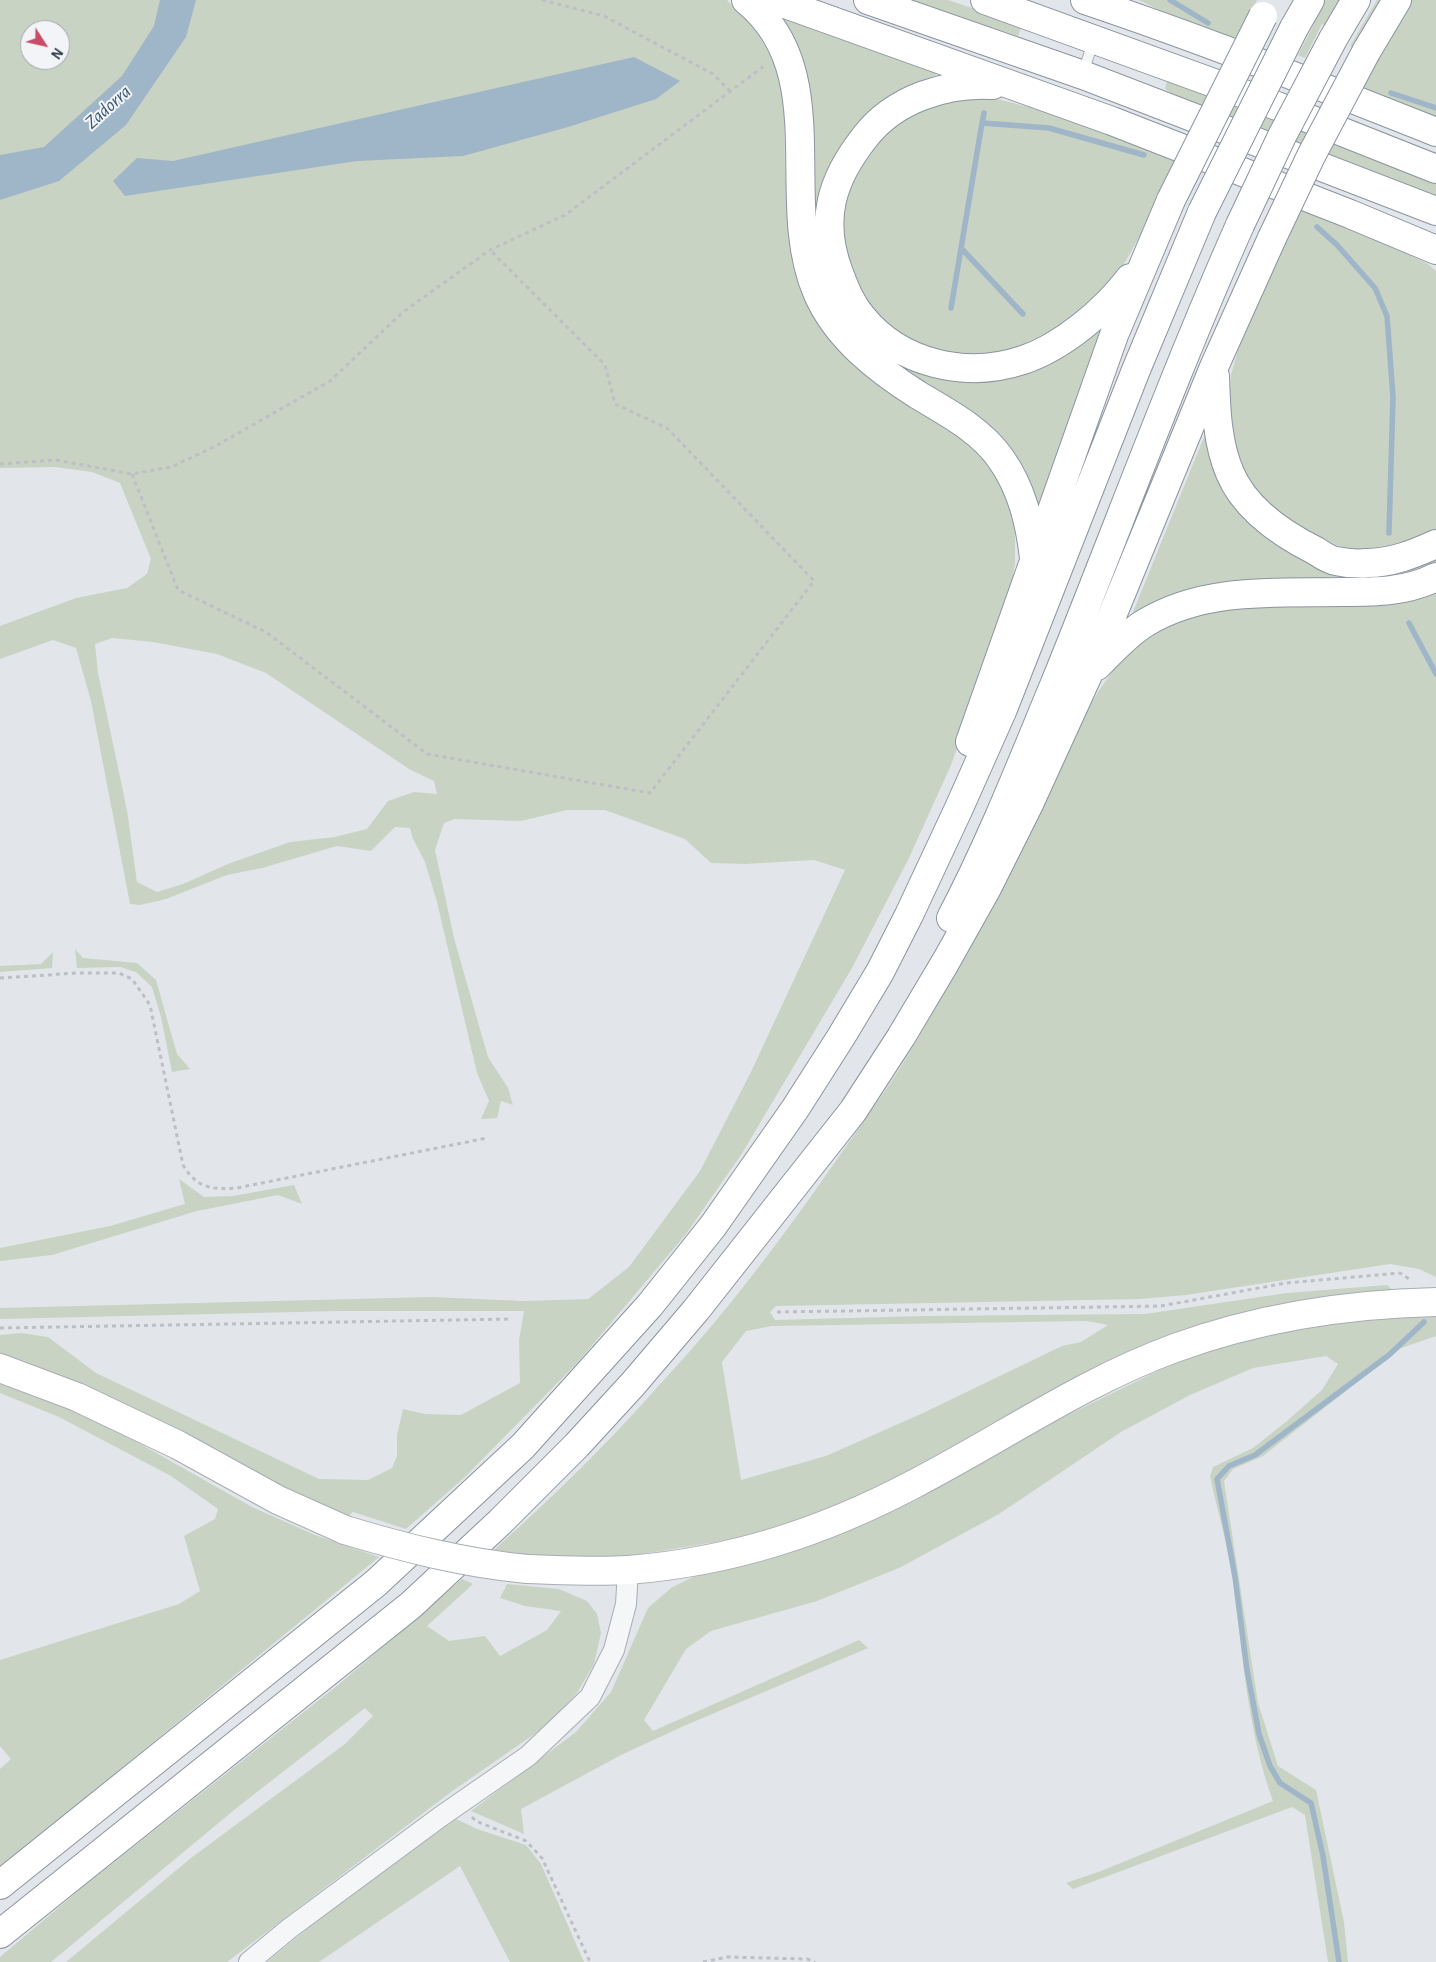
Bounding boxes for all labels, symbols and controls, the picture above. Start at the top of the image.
north arrow [20,20,70,70]
text: N [48,45,65,61]
water label: Zadorra [80,80,136,134]

